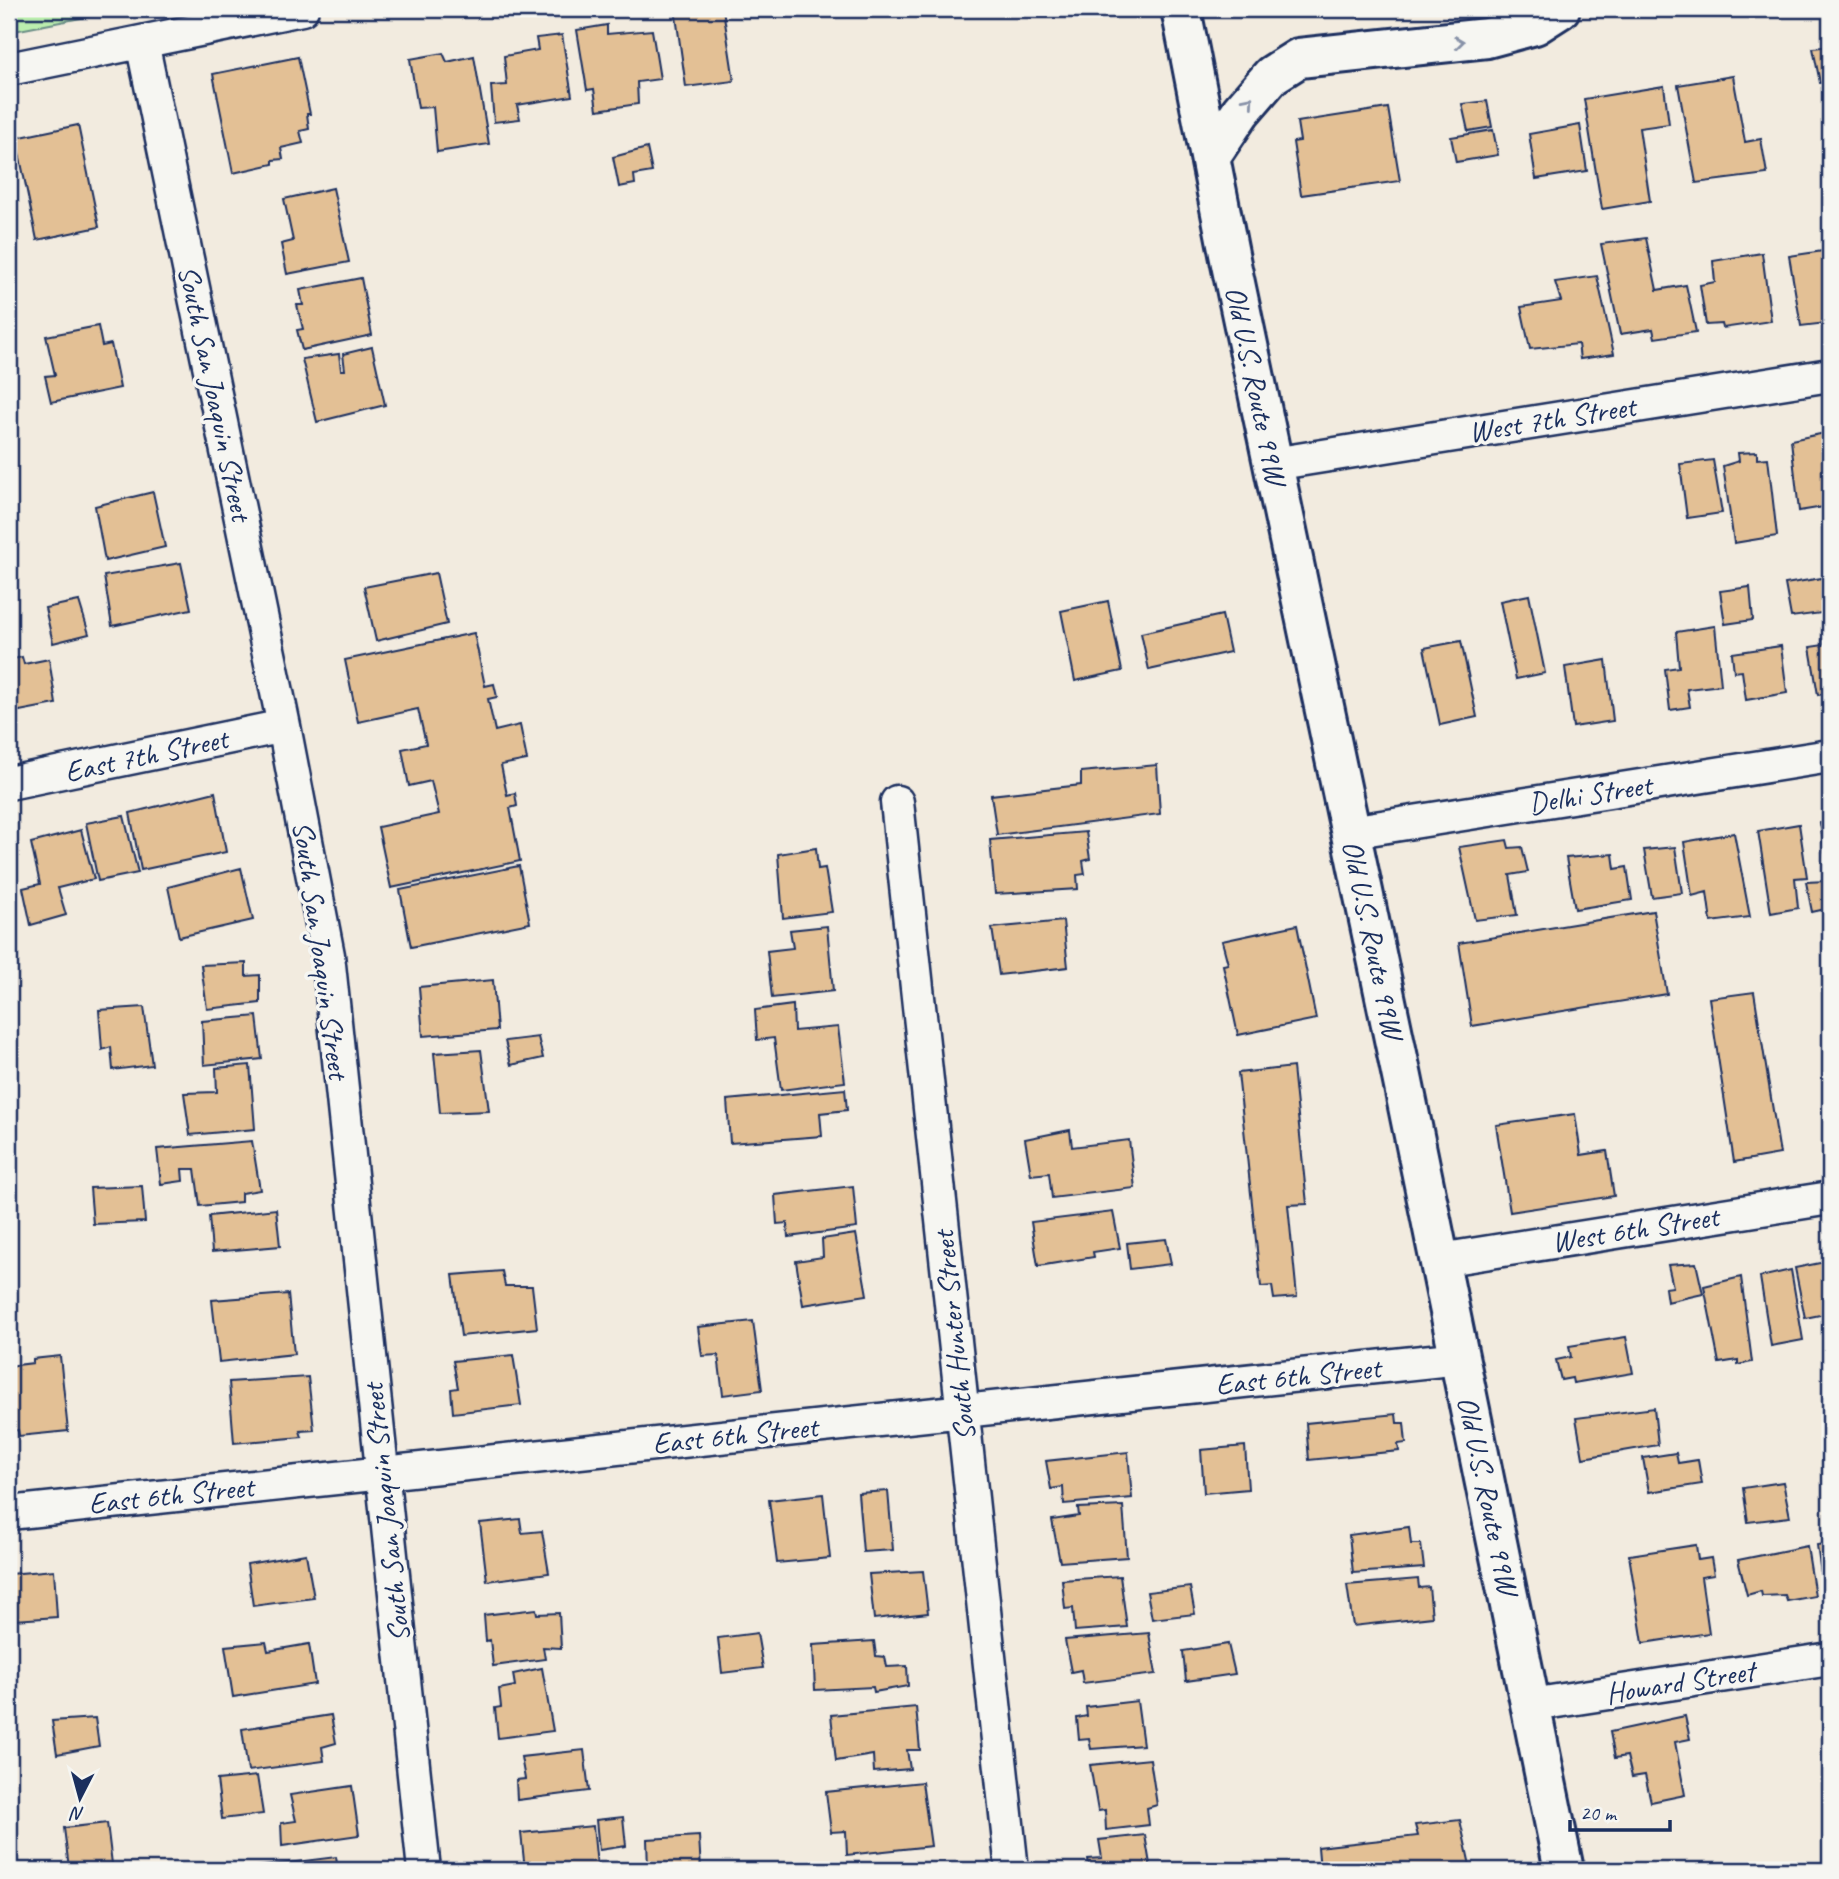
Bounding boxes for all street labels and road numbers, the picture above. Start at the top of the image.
street label: South San Joaquin Street [169,262,261,527]
street label: Old U.S. Route 99W [1217,283,1297,492]
street label: West 7th Street [1466,387,1641,451]
street label: East 7th Street [61,719,234,791]
street label: Delhi Street [1526,765,1657,822]
street label: South San Joaquin Street [284,819,358,1084]
street label: Old U.S. Route 99W [1334,837,1414,1046]
street label: West 6th Street [1549,1197,1724,1261]
street label: South Hunter Street [924,1226,984,1443]
street label: East 6th Street [1214,1348,1385,1404]
street label: South San Joaquin Street [353,1379,418,1644]
street label: Old U.S. Route 99W [1449,1393,1529,1602]
street label: East 6th Street [651,1407,822,1463]
street label: East 6th Street [87,1467,258,1523]
street label: Howard Street [1603,1651,1761,1712]

